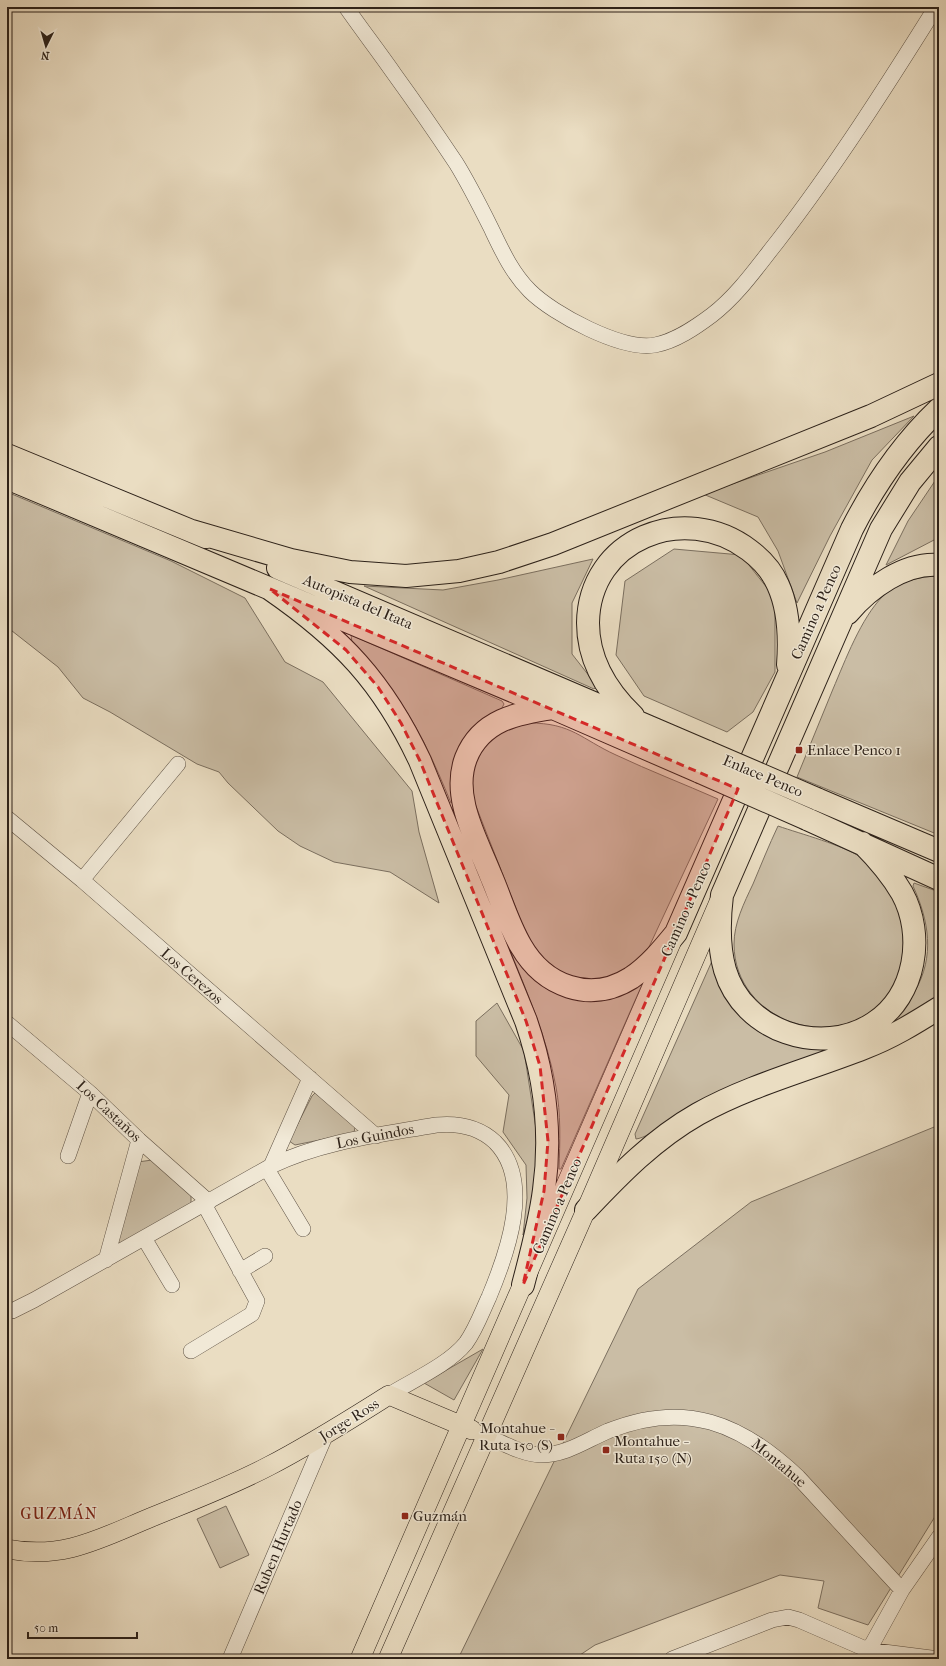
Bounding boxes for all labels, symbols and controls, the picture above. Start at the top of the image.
north arrow [26,26,66,66]
text: N [40,49,50,62]
street label: Camino a Penco [787,561,845,663]
street label: Autopista del Itata [299,570,417,634]
place label: Enlace Penco 1 [807,741,901,759]
marker: Enlace Penco 1 [794,745,804,755]
street label: Enlace Penco [720,751,806,801]
street label: Camino a Penco [657,858,715,960]
street label: Los Cerezos [157,944,227,1008]
street label: Los Castaños [73,1076,146,1146]
street label: Los Guindos [335,1120,416,1152]
street label: Camino a Penco [529,1155,585,1257]
street label: Jorge Ross [315,1394,383,1446]
place label: Montahue - Ruta 150 (S) [479,1419,555,1454]
marker: Montahue - Ruta 150 (S) [556,1432,566,1442]
place label: Montahue - Ruta 150 (N) [614,1432,692,1467]
street label: Montahue [748,1435,811,1491]
marker: Montahue - Ruta 150 (N) [601,1445,611,1455]
street label: Ruben Hurtado [250,1497,306,1597]
district label: GUZMÁN [20,1503,98,1523]
place label: Guzmán [413,1507,467,1525]
marker: Guzmán [400,1511,410,1521]
scale bar [28,1614,137,1640]
text: 50 m [34,1621,58,1635]

